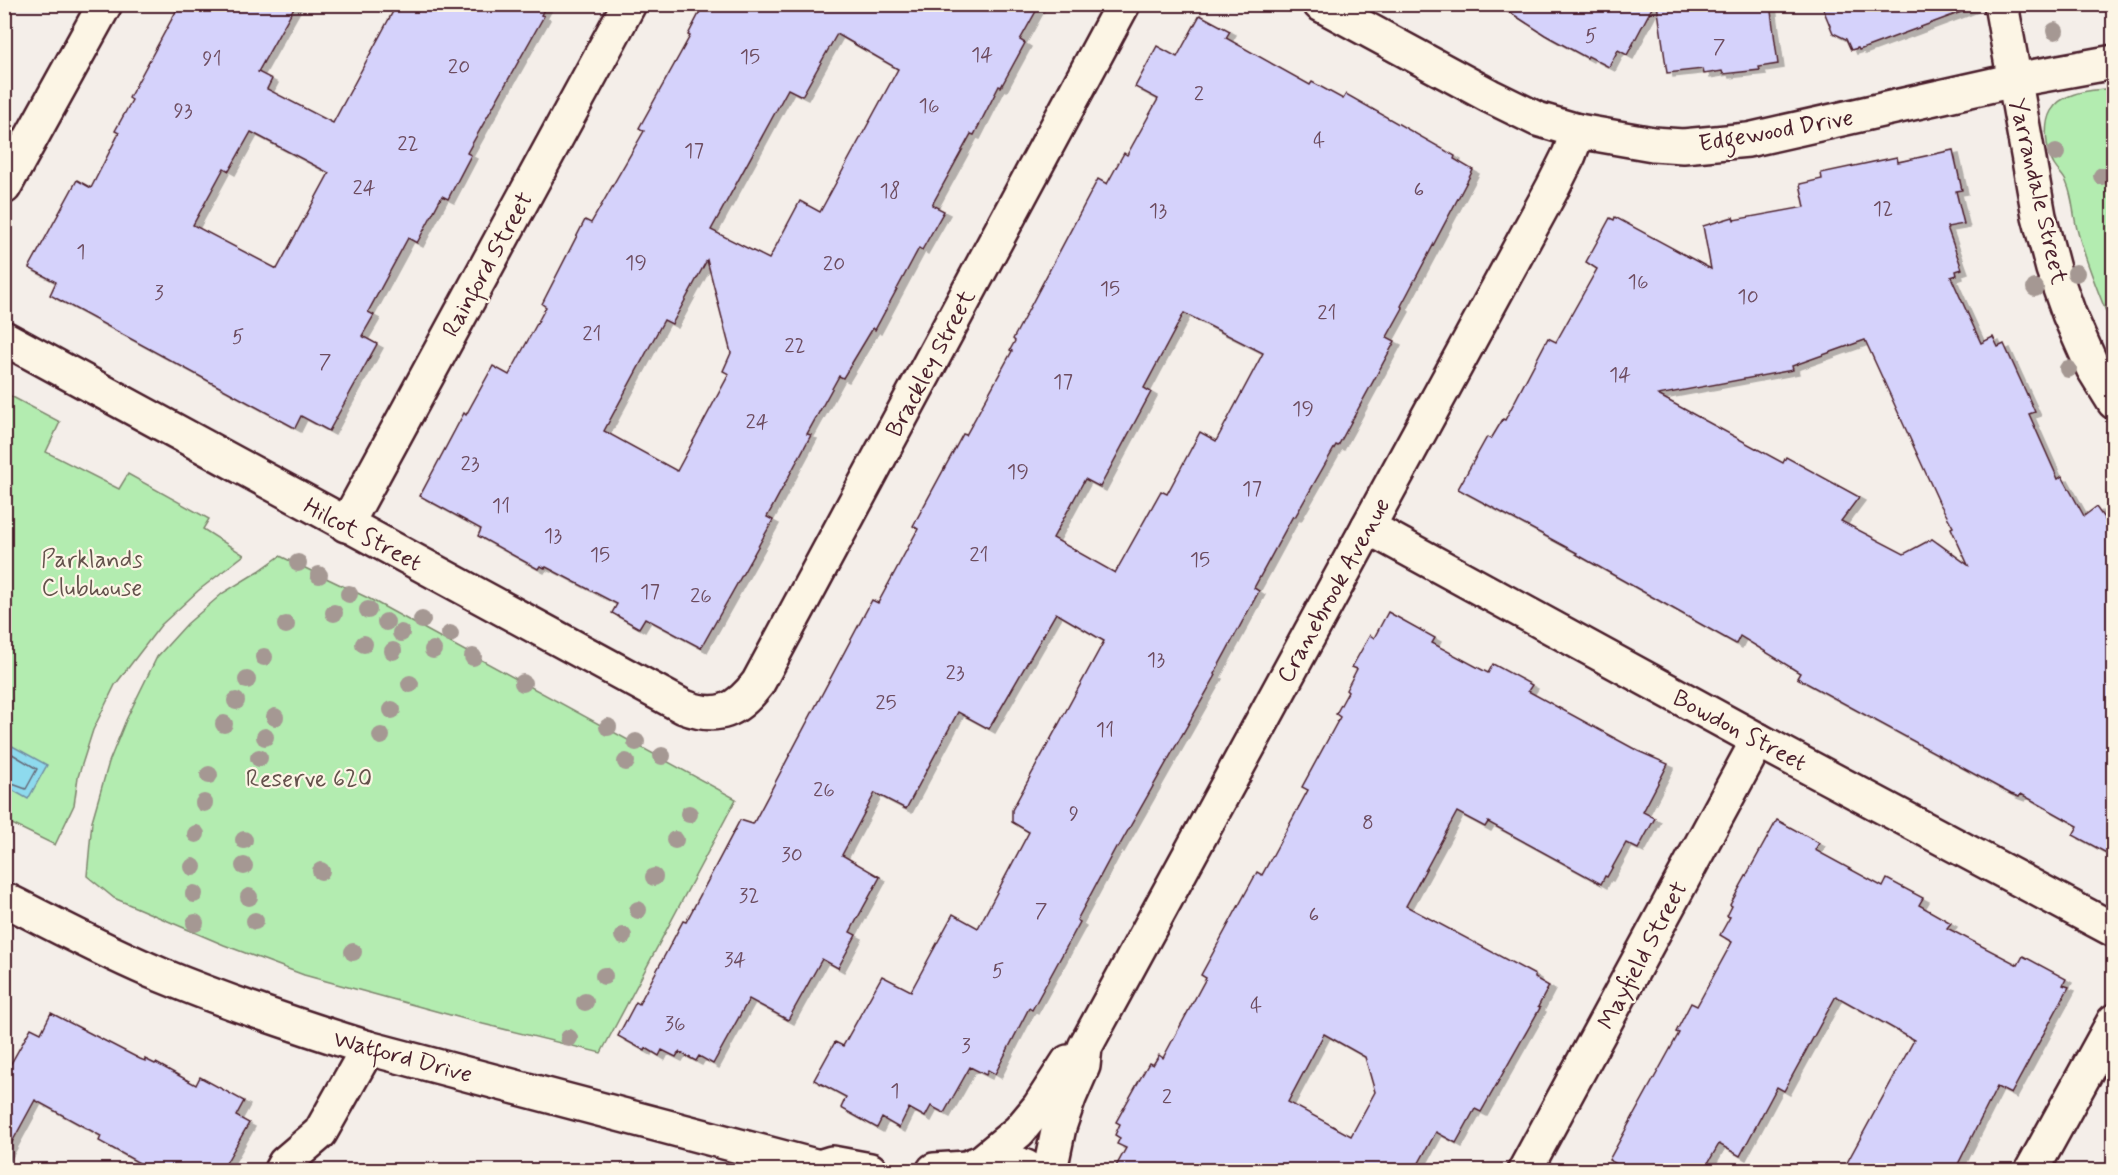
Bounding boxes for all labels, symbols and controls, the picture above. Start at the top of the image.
house number: 5 [1585,22,1597,50]
house number: 7 [1713,33,1726,61]
house number: 14 [971,41,993,69]
house number: 15 [740,43,760,71]
house number: 91 [202,45,222,73]
house number: 20 [448,53,470,81]
house number: 2 [1194,80,1204,108]
house number: 16 [919,92,940,120]
street label: Yarrandale Street [2001,95,2074,288]
house number: 93 [173,97,193,125]
street label: Edgewood Drive [1696,103,1857,163]
house number: 4 [1313,127,1325,155]
house number: 22 [397,130,419,158]
house number: 17 [684,137,704,165]
house number: 24 [352,174,376,202]
house number: 6 [1414,176,1424,204]
house number: 18 [880,177,900,205]
street label: Rainford Street [436,187,543,344]
house number: 12 [1873,195,1893,223]
house number: 13 [1149,197,1167,225]
house number: 1 [76,238,86,266]
house number: 19 [625,249,647,277]
house number: 20 [823,250,845,278]
house number: 16 [1628,268,1649,296]
house number: 15 [1100,275,1120,303]
house number: 3 [154,279,164,307]
house number: 10 [1737,283,1759,311]
street label: Brackley Street [879,285,983,443]
house number: 21 [1317,299,1337,327]
house number: 21 [582,320,602,348]
house number: 5 [232,323,244,351]
house number: 22 [784,332,806,360]
house number: 7 [319,348,332,376]
house number: 14 [1609,361,1631,389]
house number: 17 [1053,368,1073,396]
house number: 19 [1292,395,1314,423]
house number: 24 [745,408,769,436]
house number: 23 [460,450,480,478]
house number: 19 [1007,458,1029,486]
house number: 17 [1242,475,1262,503]
street label: Hilcot Street [298,491,427,579]
house number: 11 [492,492,510,520]
street label: Cranebrook Avenue [1270,493,1398,689]
house number: 13 [544,522,562,550]
house number: 15 [590,541,610,569]
house number: 21 [969,541,989,569]
park label: Parklands Clubhouse [41,545,143,604]
house number: 15 [1190,546,1210,574]
house number: 17 [640,578,660,606]
house number: 26 [690,582,712,610]
house number: 13 [1147,646,1165,674]
house number: 23 [945,659,965,687]
street label: Bowdon Street [1667,683,1811,780]
house number: 25 [875,689,897,717]
house number: 11 [1096,716,1114,744]
park label: Reserve 620 [246,764,372,795]
house number: 26 [813,776,835,804]
house number: 9 [1069,800,1079,828]
house number: 8 [1362,809,1374,837]
house number: 30 [781,841,803,869]
street label: Mayfield Street [1591,876,1695,1035]
house number: 32 [739,882,759,910]
house number: 7 [1035,897,1048,925]
house number: 6 [1309,901,1319,929]
house number: 34 [724,946,746,974]
house number: 5 [992,957,1004,985]
house number: 4 [1250,992,1262,1020]
house number: 36 [664,1010,686,1038]
street label: Watford Drive [329,1024,476,1093]
house number: 3 [961,1032,971,1060]
house number: 1 [890,1077,900,1105]
house number: 2 [1162,1083,1172,1111]

